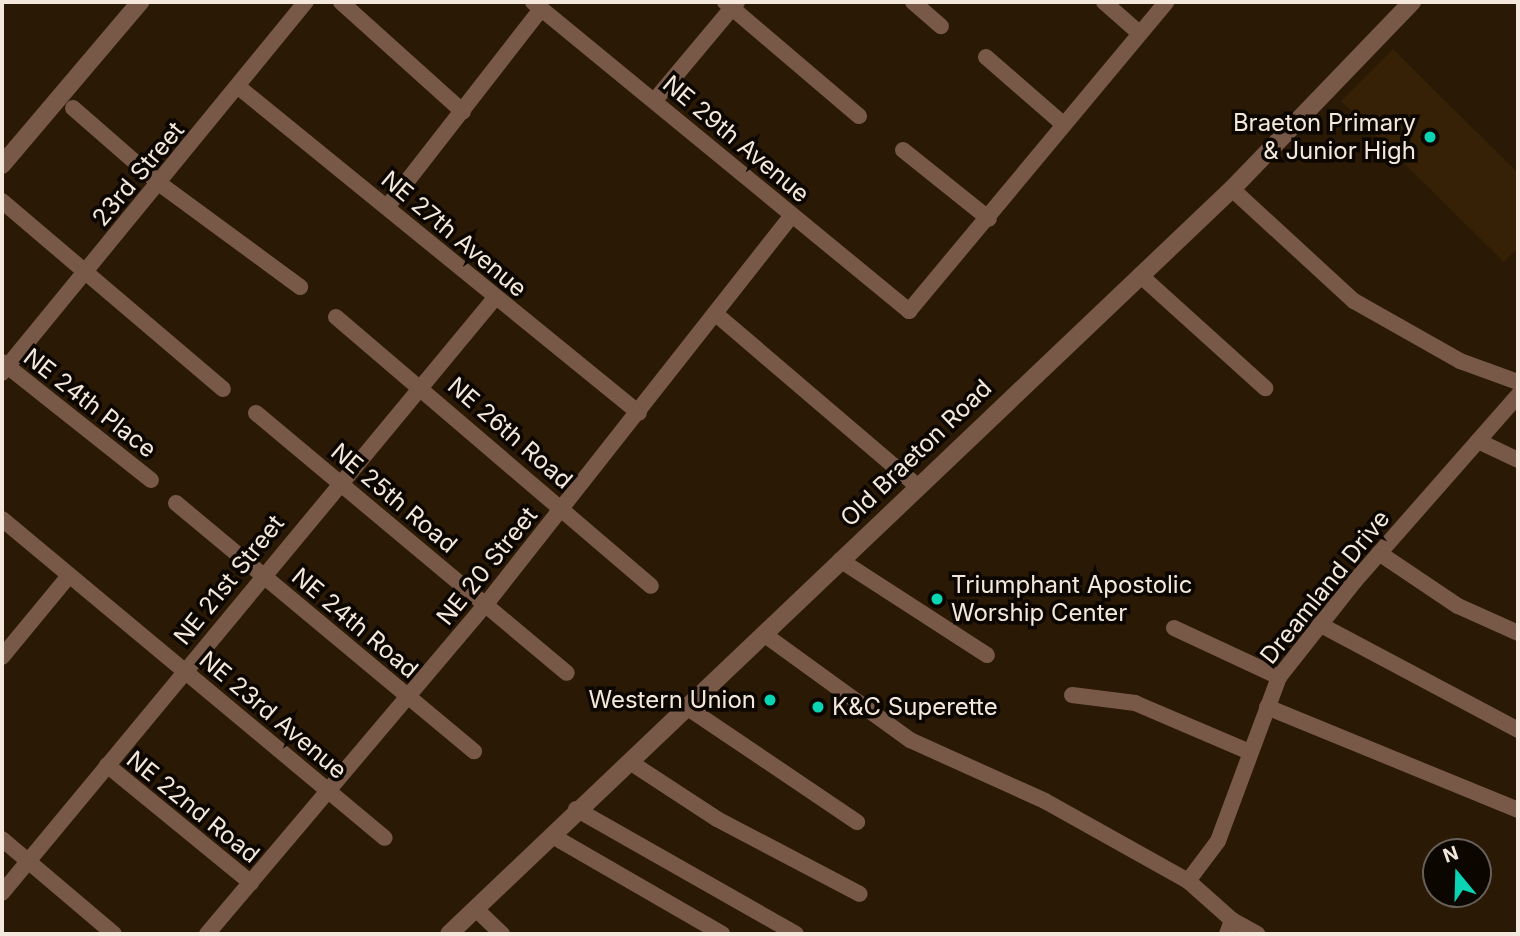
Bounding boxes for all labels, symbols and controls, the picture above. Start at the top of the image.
street label: NE 29th Avenue [657,69,815,209]
place label: Braeton Primary & Junior High [1233,109,1416,165]
street label: 23rd Street [86,116,190,232]
marker: Braeton Primary & Junior High [1422,129,1438,145]
street label: NE 27th Avenue [376,165,532,303]
street label: NE 24th Place [18,342,162,464]
street label: NE 26th Road [442,371,578,495]
street label: Old Braeton Road [835,374,997,532]
street label: NE 25th Road [325,437,463,559]
street label: NE 20 Street [431,501,543,631]
street label: Dreamland Drive [1254,504,1396,670]
street label: NE 21st Street [168,509,290,651]
street label: NE 24th Road [286,562,424,684]
place label: Triumphant Apostolic Worship Center [951,571,1192,627]
marker: Triumphant Apostolic Worship Center [929,591,945,607]
street label: NE 23rd Avenue [194,645,352,785]
place label: Western Union [589,686,756,714]
marker: Western Union [762,692,778,708]
place label: K&C Superette [832,693,998,721]
marker: K&C Superette [810,699,826,715]
street label: NE 22nd Road [121,745,265,869]
north arrow [1422,838,1492,908]
text: N [1440,841,1461,868]

